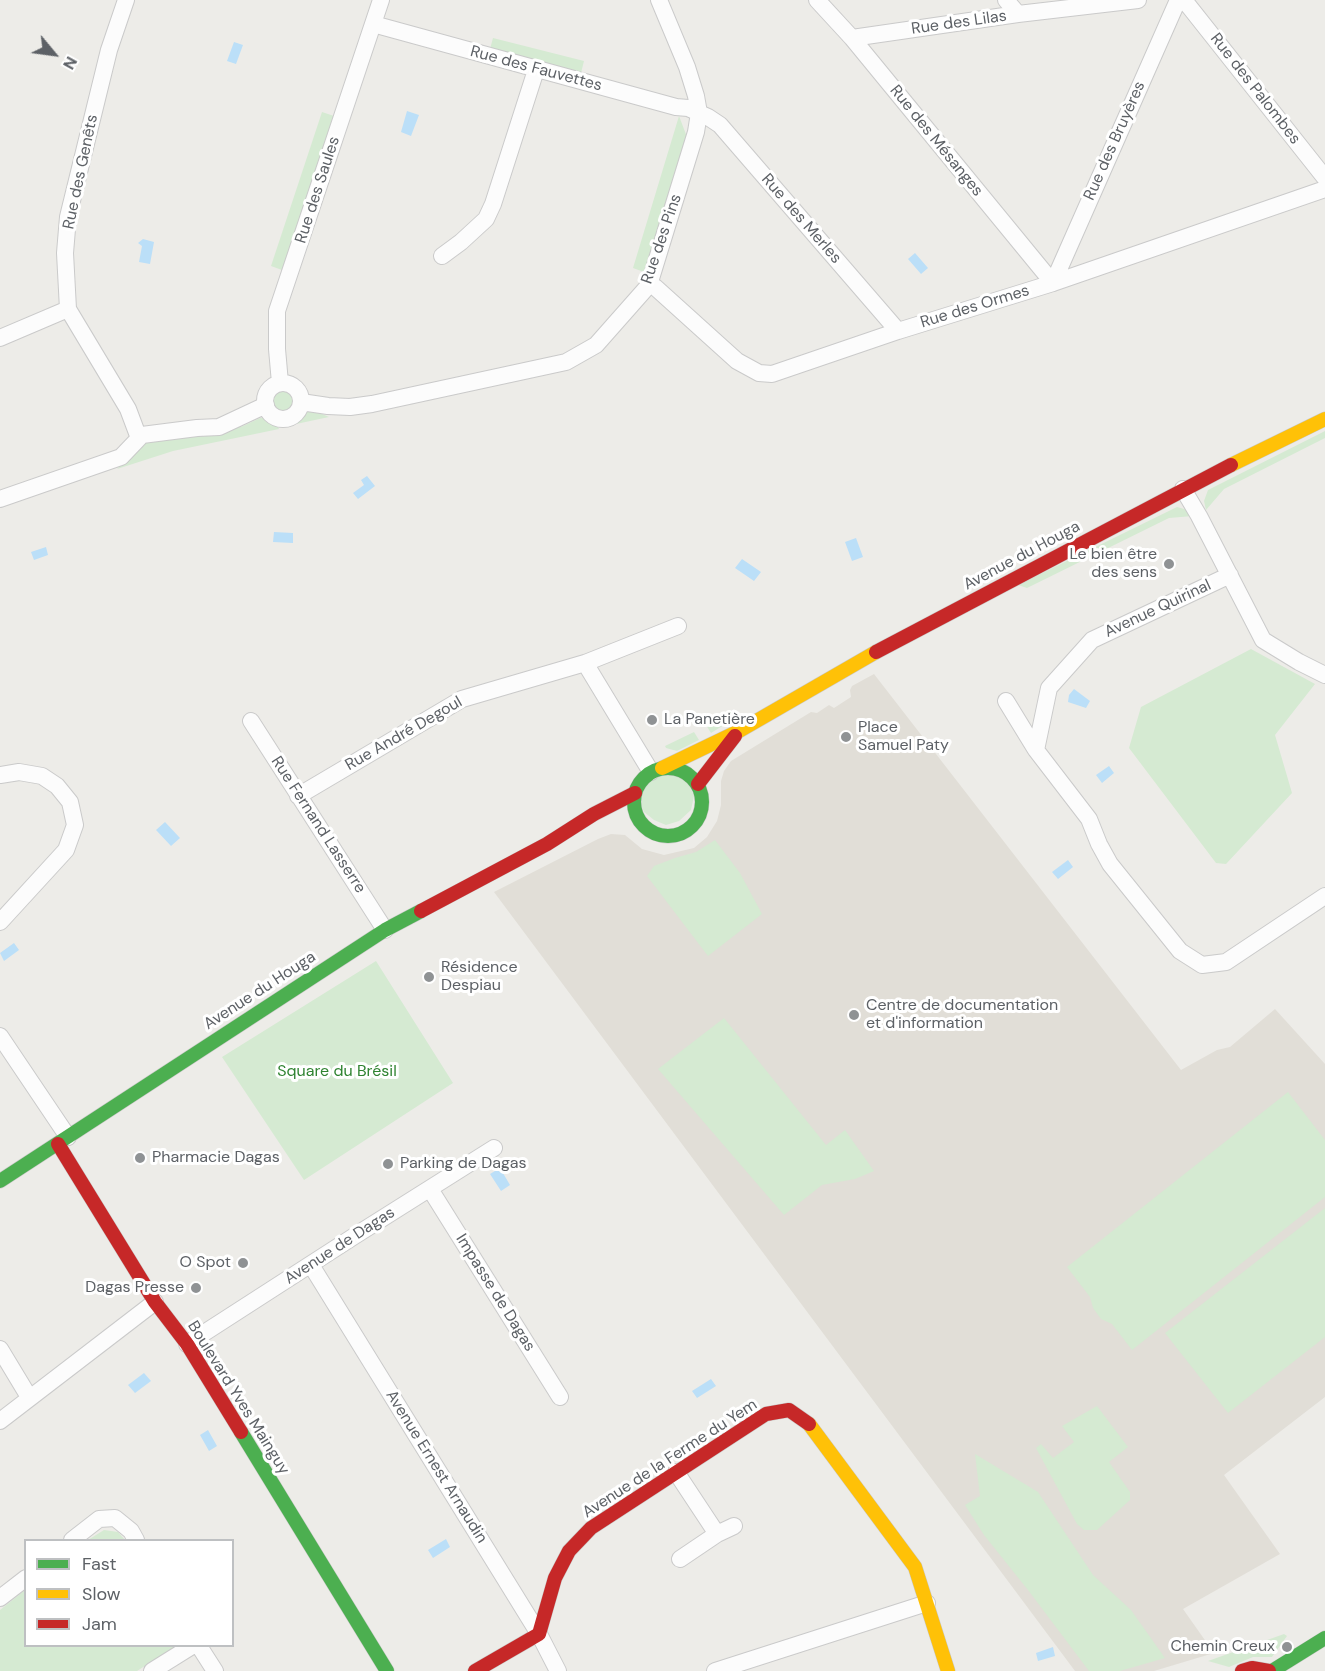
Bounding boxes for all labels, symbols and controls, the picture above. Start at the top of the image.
street label: Rue des Lilas [910,7,1008,39]
north arrow [24,24,84,84]
street label: Rue des Palombes [1206,30,1304,148]
street label: Rue des Fauvettes [468,42,604,96]
text: N [58,53,82,73]
street label: Rue des Bruyères [1080,79,1150,203]
street label: Rue des Mésanges [885,81,987,201]
street label: Rue des Genêts [59,113,103,231]
street label: Rue des Saules [292,134,344,246]
street label: Rue des Merles [757,170,845,268]
street label: Rue des Pins [638,192,686,286]
street label: Rue des Ormes [918,281,1032,333]
street label: Avenue du Houga [960,517,1084,595]
place label: Le bien être des sens [1069,545,1157,583]
marker: Le bien être des sens [1162,557,1176,571]
street label: Avenue Quirinal [1102,576,1214,642]
street label: Rue André Degoul [342,693,466,775]
place label: La Panetière [664,710,755,730]
marker: La Panetière [645,713,659,727]
place label: Place Samuel Paty [858,718,949,756]
marker: Place Samuel Paty [839,730,853,744]
street label: Rue Fernand Lasserre [267,753,369,897]
street label: Avenue du Houga [201,948,319,1034]
place label: Résidence Despiau [441,958,518,996]
marker: Résidence Despiau [422,970,436,984]
place label: Centre de documentation et d'information [866,996,1058,1034]
marker: Centre de documentation et d'information [847,1008,861,1022]
park label: Square du Brésil [277,1062,397,1082]
place label: Pharmacie Dagas [152,1148,280,1168]
marker: Pharmacie Dagas [133,1151,147,1165]
place label: Parking de Dagas [400,1154,527,1174]
marker: Parking de Dagas [381,1157,395,1171]
street label: Avenue de Dagas [281,1203,399,1289]
street label: Impasse de Dagas [451,1231,539,1355]
place label: O Spot [180,1253,231,1273]
marker: O Spot [236,1256,250,1270]
place label: Dagas Presse [85,1278,184,1298]
marker: Dagas Presse [189,1281,203,1295]
street label: Boulevard Yves Mainguy [183,1318,293,1478]
street label: Avenue Ernest Arnaudin [381,1387,491,1547]
street label: Avenue de la Ferme du Yem [579,1395,761,1523]
legend [24,1539,234,1647]
text: Fast [82,1552,117,1576]
text: Slow [82,1582,121,1606]
text: Jam [82,1612,117,1636]
place label: Chemin Creux [1170,1637,1275,1657]
marker: Chemin Creux [1280,1640,1294,1654]

